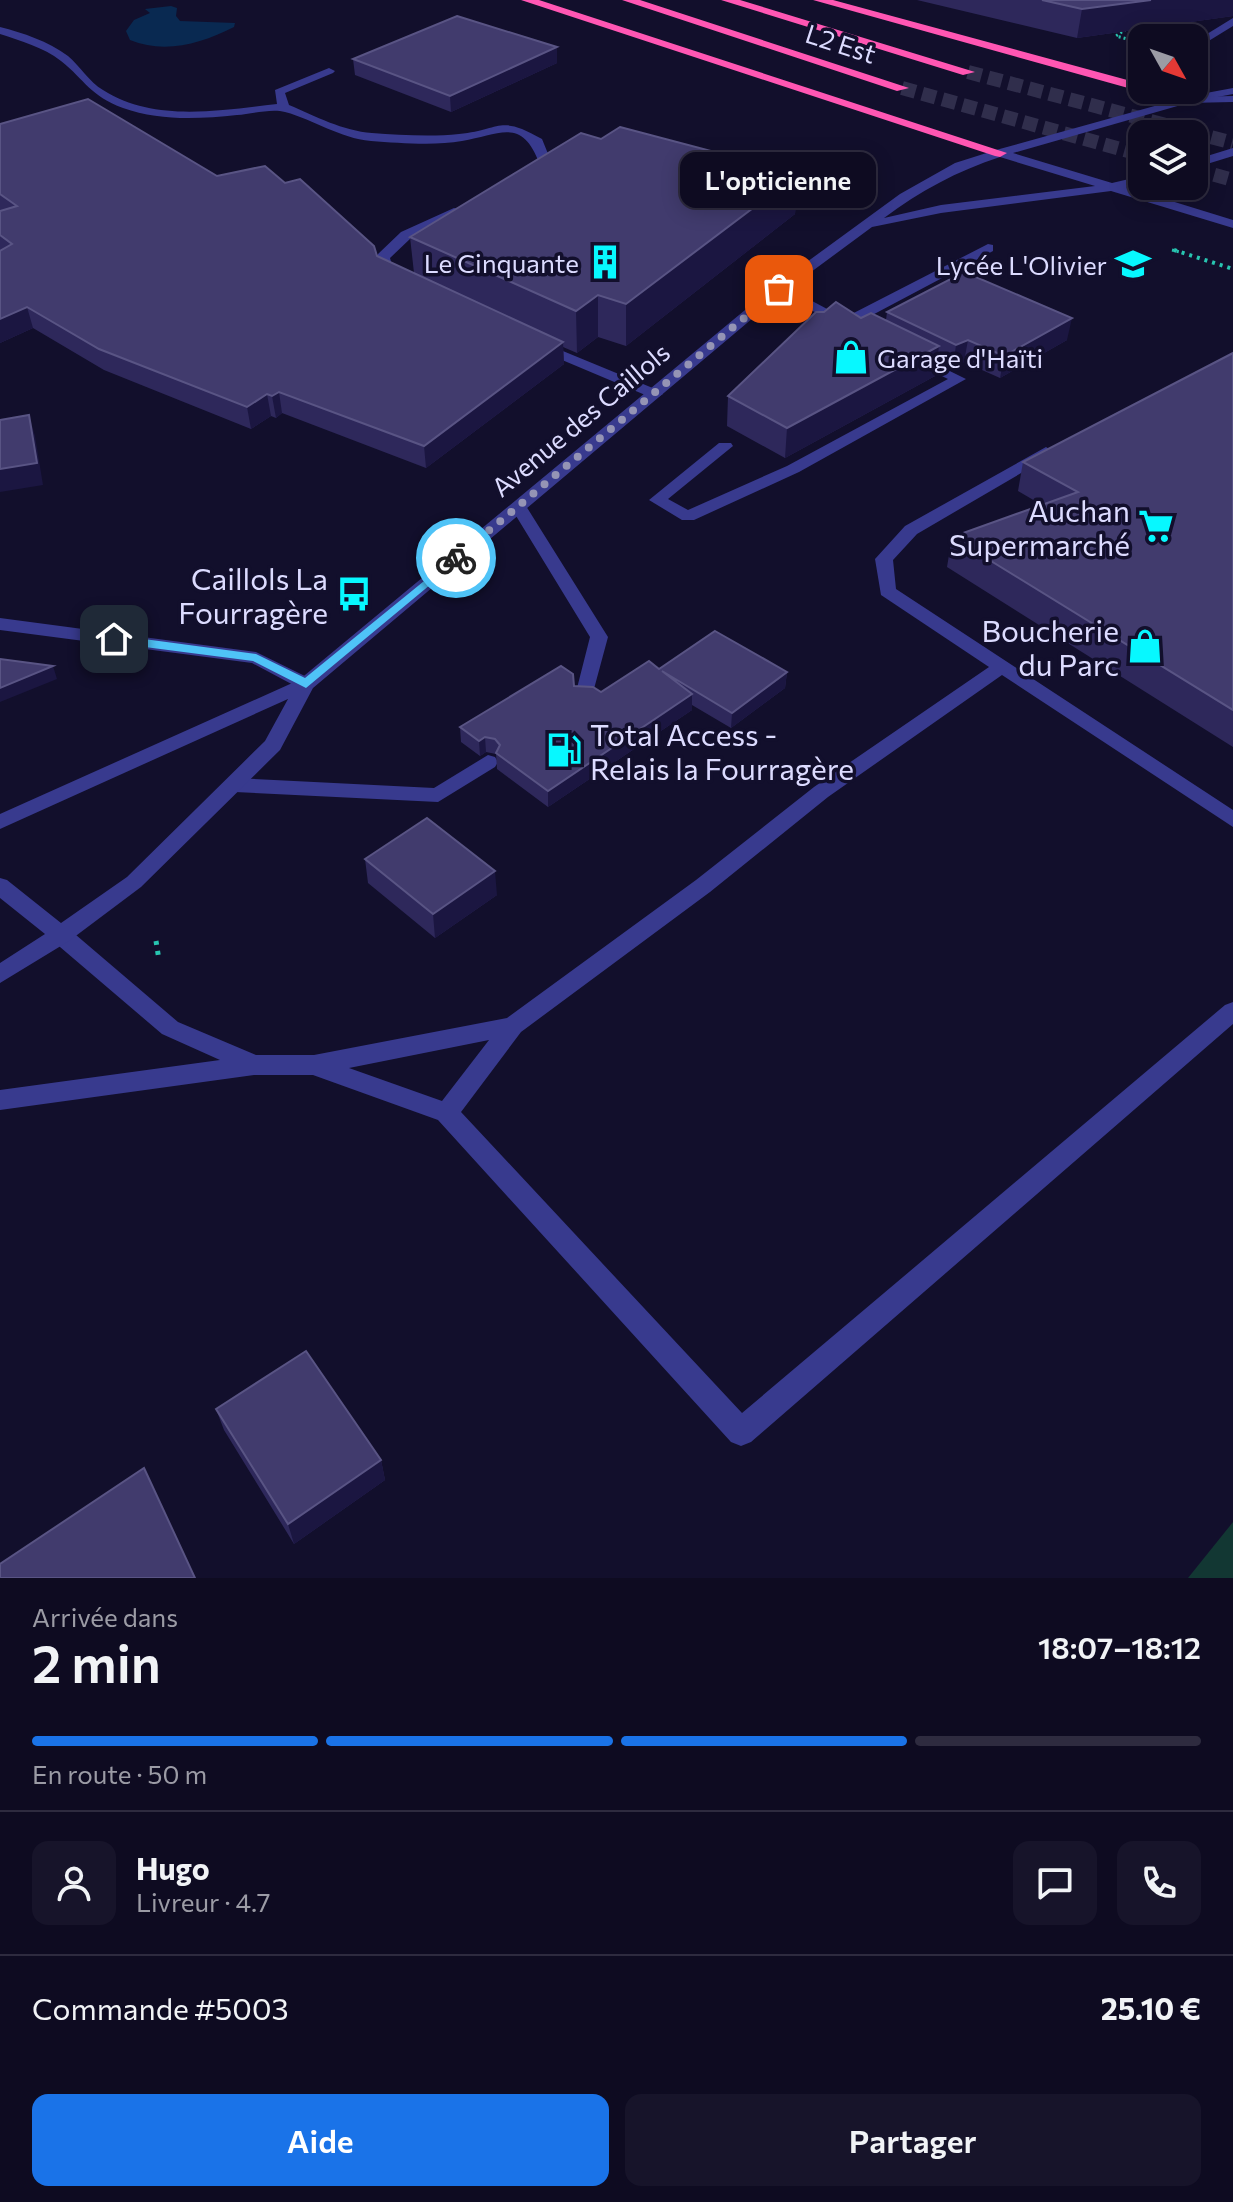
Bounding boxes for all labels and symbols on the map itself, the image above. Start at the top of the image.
street label: L2 Est [802,17,880,69]
north arrow [1128,24,1208,104]
callout: L'opticienne [681,153,877,209]
building icon: Le Cinquante [586,243,624,281]
school or university icon: Lycée L'Olivier [1114,245,1152,283]
place label: Le Cinquante [424,247,579,278]
place label: Lycée L'Olivier [936,249,1107,280]
pin [745,255,813,323]
street label: Avenue des Caillols [485,336,675,502]
shop icon: Garage d'Haïti [832,338,870,376]
place label: Garage d'Haïti [877,342,1043,373]
place label: Auchan Supermarché [949,491,1130,562]
supermarket icon: Auchan Supermarché [1137,507,1175,545]
courier [416,518,496,598]
place label: Caillols La Fourragère [178,559,328,630]
bus stop icon: Caillols La Fourragère [335,575,373,613]
pin [80,605,148,673]
place label: Boucherie du Parc [982,611,1119,682]
shop icon: Boucherie du Parc [1126,627,1164,665]
place label: Total Access - Relais la Fourragère [590,715,854,786]
fuel station icon: Total Access - Relais la Fourragère [545,731,583,769]

